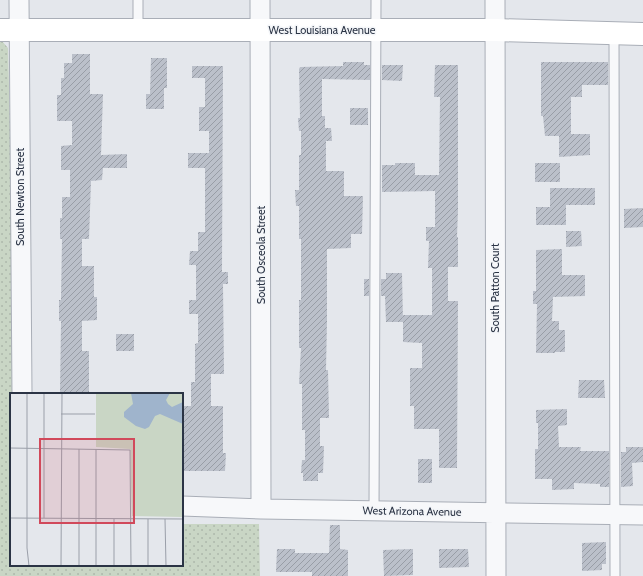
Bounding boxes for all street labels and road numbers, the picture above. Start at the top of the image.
street label: West Louisiana Avenue [269,23,376,37]
street label: South Newton Street [13,148,27,246]
street label: South Osceola Street [254,205,268,304]
street label: South Patton Court [488,243,502,333]
street label: West Arizona Avenue [362,503,462,519]

